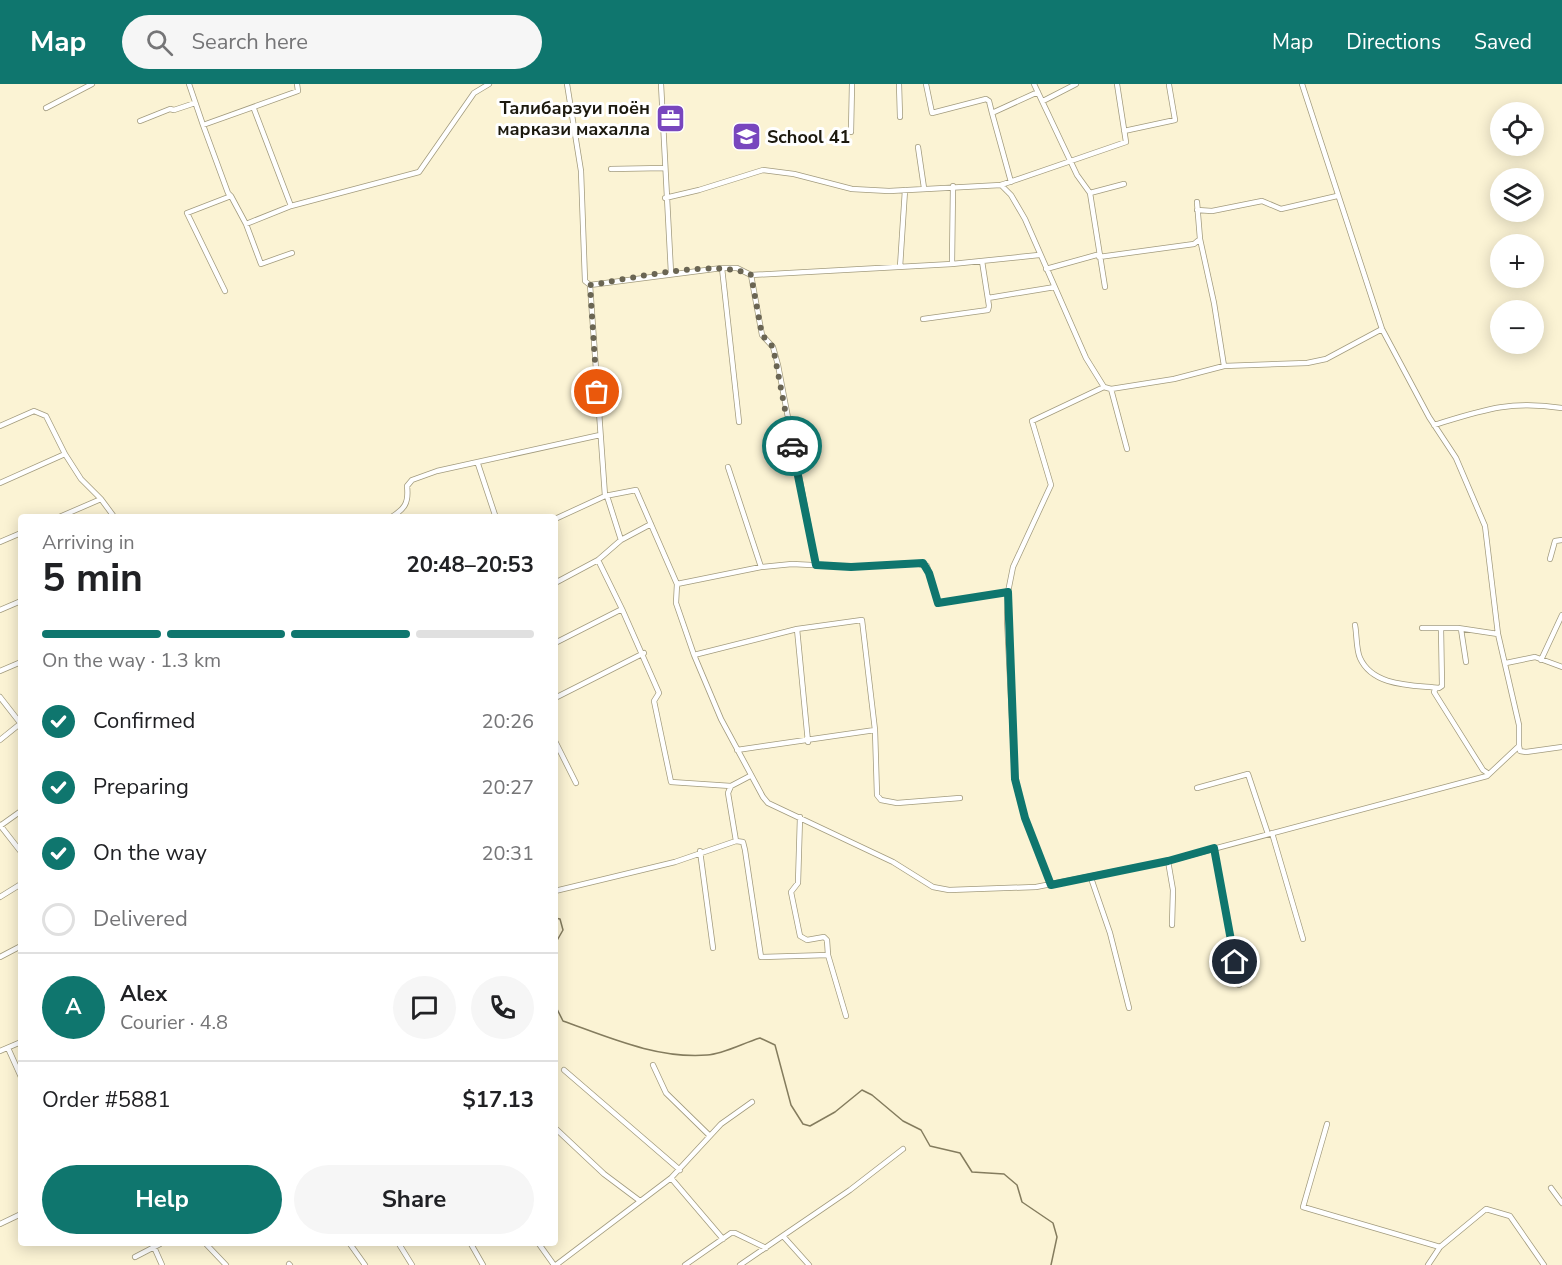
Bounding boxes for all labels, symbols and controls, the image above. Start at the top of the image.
search box [122,15,542,69]
text: Map [30,23,86,61]
icon: search [143,26,176,59]
text: Search here [191,27,308,57]
text: Map [1272,28,1313,56]
text: Directions [1346,28,1441,56]
text: Saved [1474,28,1532,56]
place label: Талибарзуи поён маркази махалла [497,96,650,141]
office icon: Талибарзуи поён маркази махалла [655,102,687,134]
map controls [1490,102,1544,354]
button: locate [1490,102,1544,156]
school or university icon: School 41 [730,121,762,153]
place label: School 41 [767,125,850,149]
button: layers [1490,168,1544,222]
button: + [1490,234,1544,288]
button: − [1490,300,1544,354]
pin [571,366,622,417]
icon: bag [580,375,613,408]
courier [762,416,822,476]
icon: car [776,430,809,463]
text: Arriving in [42,529,135,556]
text: 20:48–20:53 [406,550,534,580]
text: 5 min [42,552,143,605]
text: On the way · 1.3 km [42,647,221,674]
icon: check [42,705,75,738]
text: Confirmed [93,706,195,736]
text: 20:26 [481,708,534,735]
icon: check [42,771,75,804]
text: Preparing [93,772,189,802]
text: 20:27 [481,774,534,801]
icon: check [42,837,75,870]
text: On the way [93,838,207,868]
text: 20:31 [481,840,534,867]
text: Delivered [93,904,188,934]
pin [1209,936,1260,987]
icon: home [1218,945,1251,978]
button: chat [393,976,456,1039]
button: phone [471,976,534,1039]
text: Alex [120,979,167,1009]
text: A [65,992,82,1022]
text: Courier · 4.8 [120,1009,228,1036]
text: Order #5881 [42,1085,171,1115]
text: $17.13 [463,1085,534,1115]
button: Help [42,1165,282,1234]
button: Share [294,1165,534,1234]

